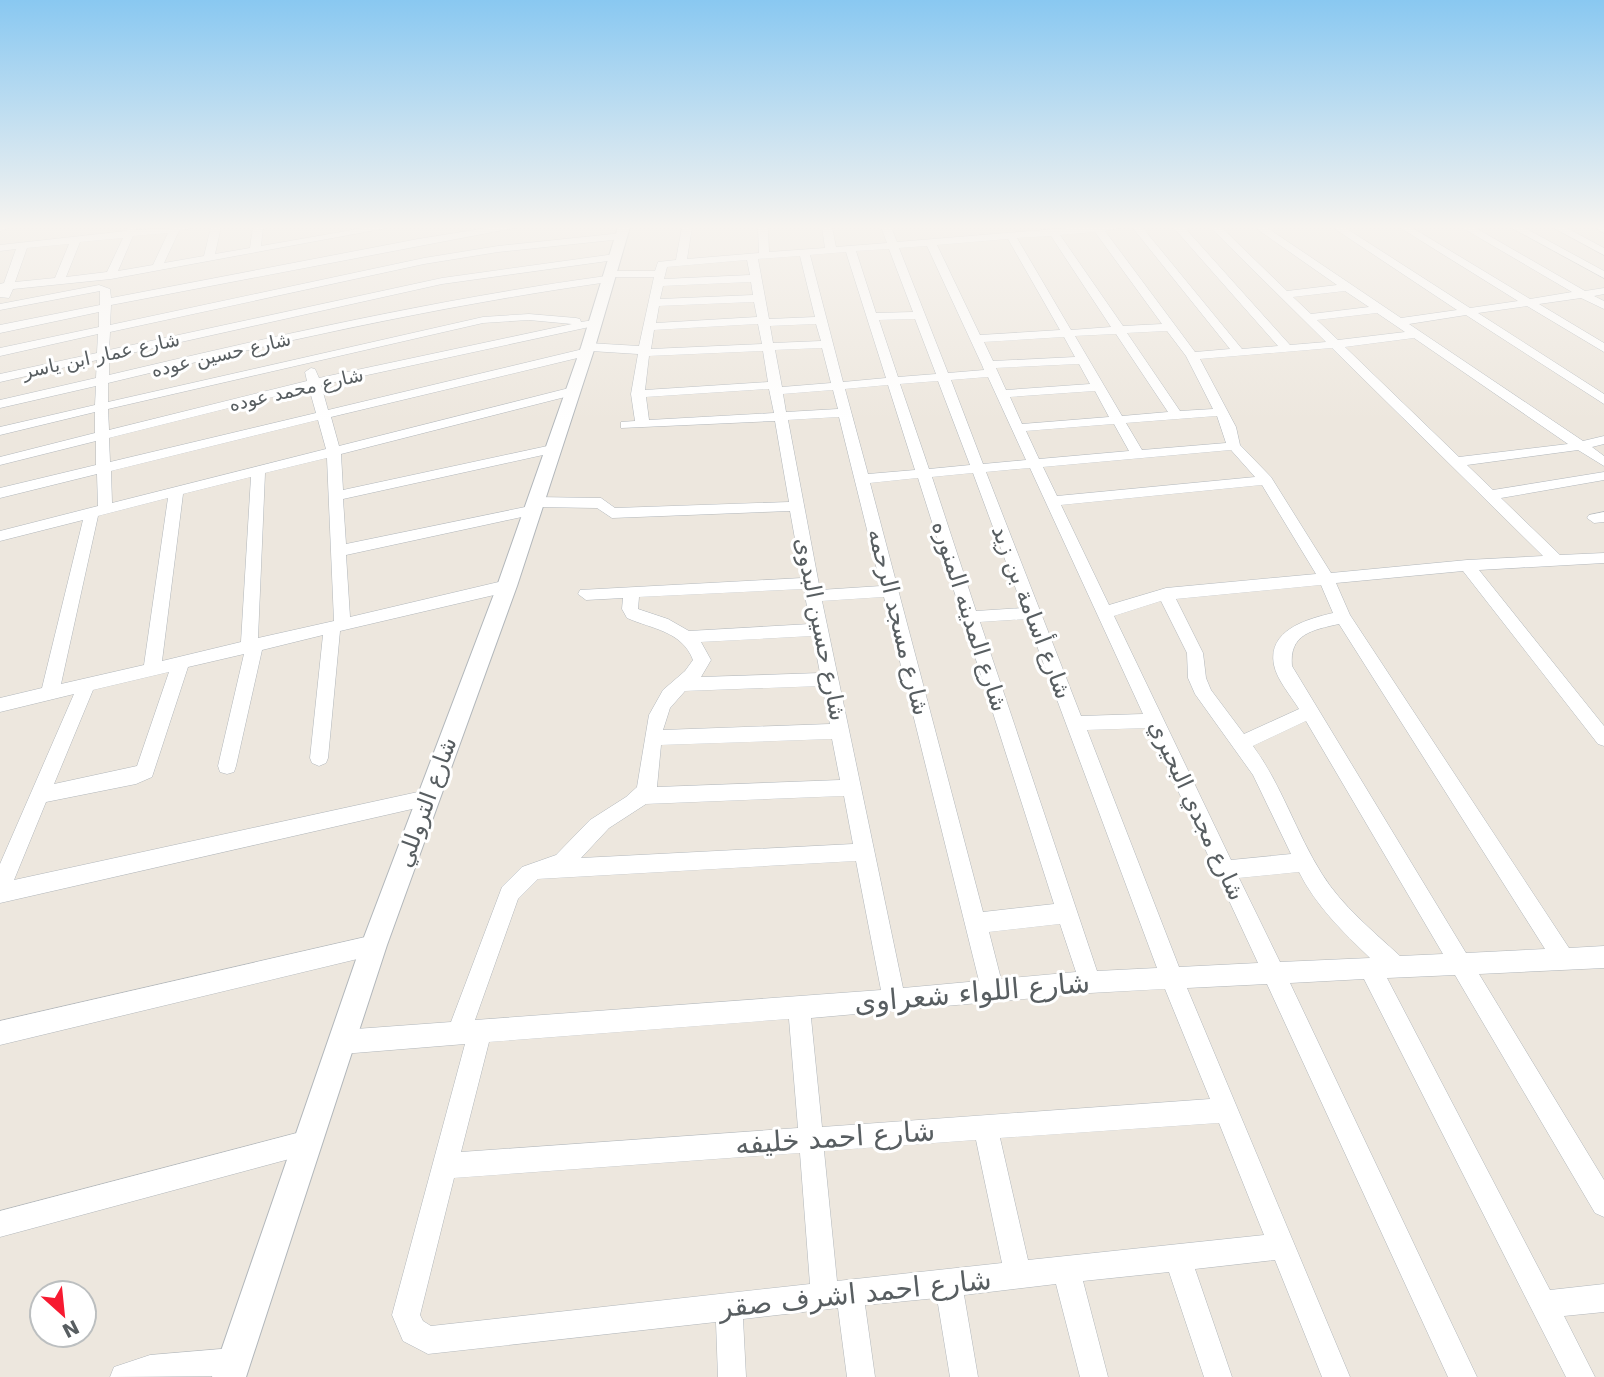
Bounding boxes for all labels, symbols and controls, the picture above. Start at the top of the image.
street label: شارع حسين عوده [149,327,293,382]
street label: شارع عمار ابن ياسر [19,328,182,384]
street label: شارع محمد عوده [227,363,366,416]
street label: شارع المدينه المنوره [926,517,1013,715]
street label: شارع أسامة بن زيد [986,521,1079,703]
street label: شارع مسجد الرحمه [862,526,935,718]
street label: شارع حسين البدوى [789,535,852,723]
street label: شارع مجدي البحيري [1143,716,1250,905]
street label: شارع التروللي [390,733,462,871]
street label: شارع اللواء شعراوى [853,966,1091,1019]
street label: شارع احمد خليفه [734,1114,936,1161]
street label: شارع احمد اشرف صقر [715,1263,993,1324]
north arrow [28,1279,98,1349]
text: N [59,1316,83,1343]

